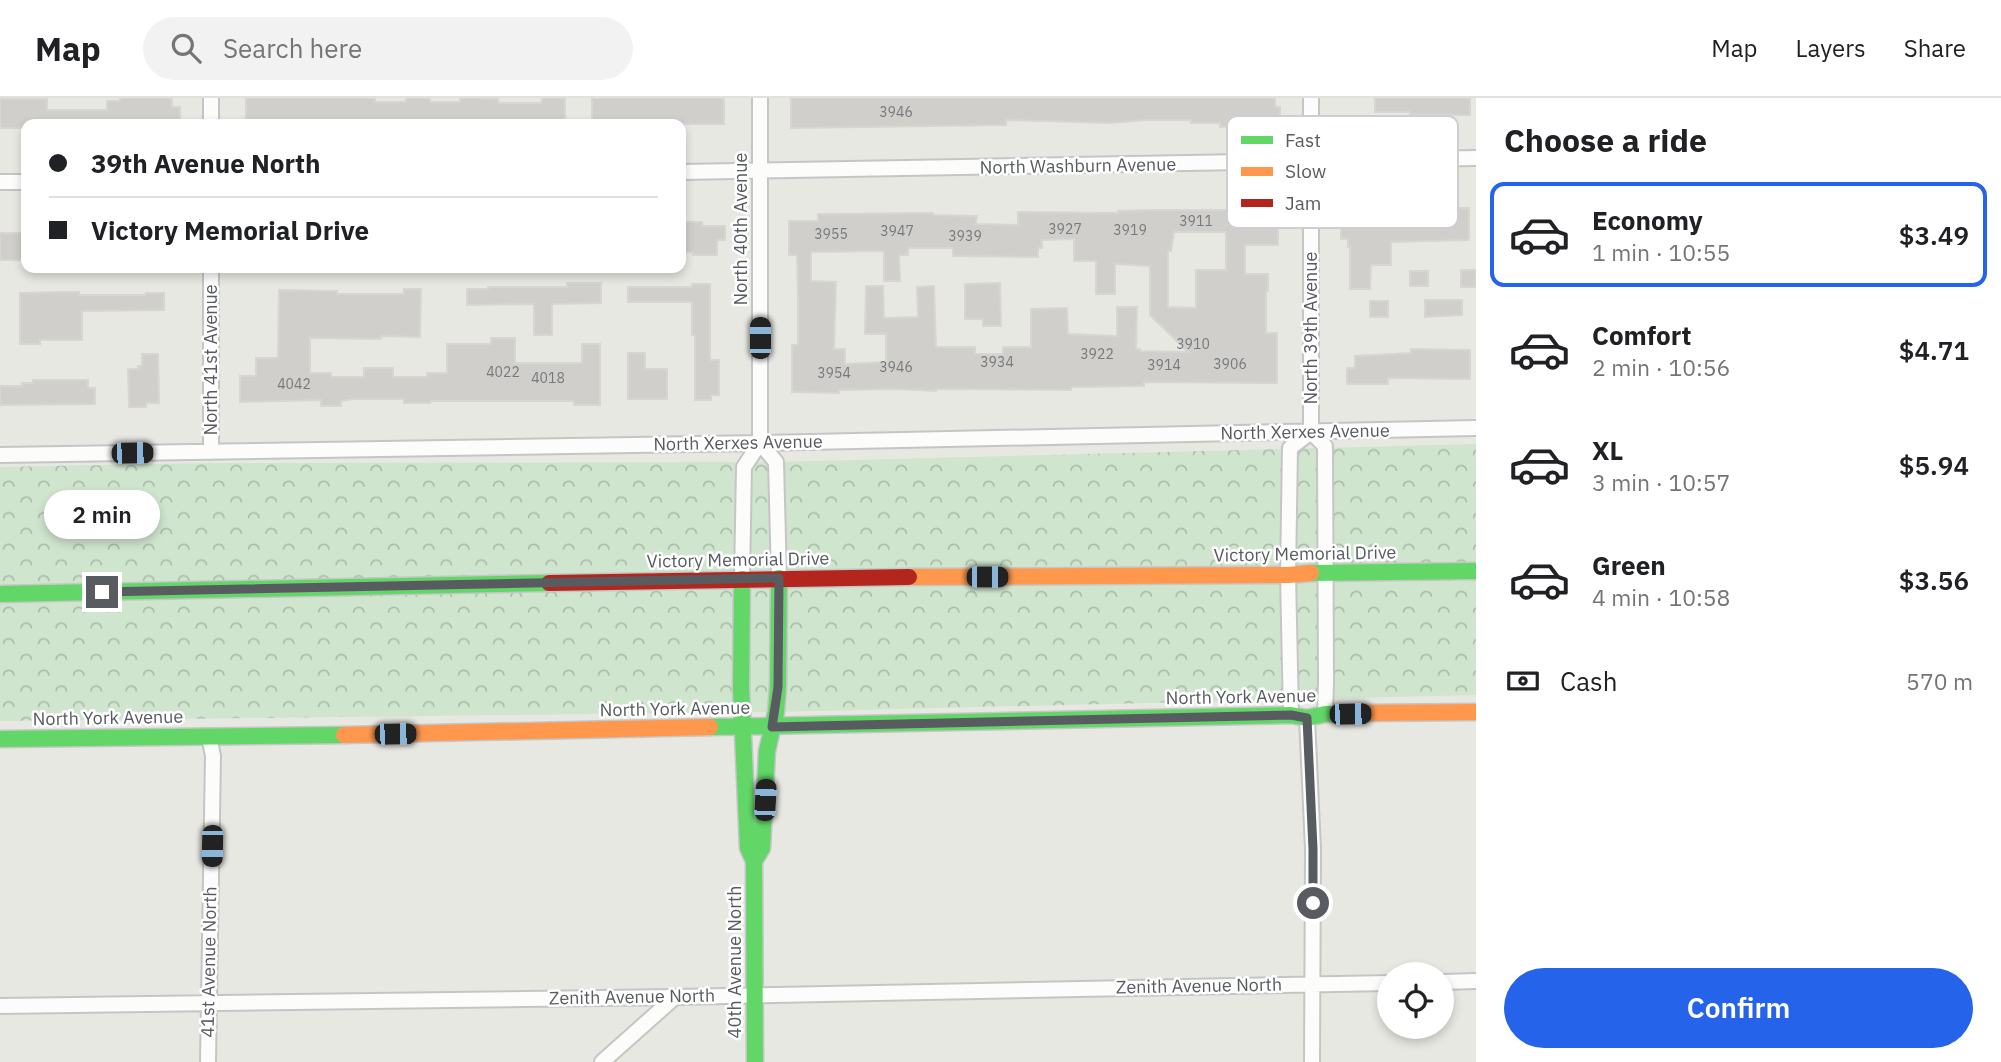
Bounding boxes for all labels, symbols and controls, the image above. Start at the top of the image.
search box [143,17,633,80]
text: Map [35,27,101,70]
icon: search [167,29,205,67]
text: Search here [223,31,362,65]
text: Map [1711,32,1758,64]
text: Layers [1796,32,1866,64]
text: Share [1904,32,1966,64]
house number: 3946 [879,103,913,121]
legend [1227,116,1458,228]
text: Choose a ride [1504,119,1707,161]
text: Fast [1285,128,1321,152]
text: 39th Avenue North [91,146,321,180]
street label: North 40th Avenue [729,152,752,305]
street label: North Washburn Avenue [980,152,1177,179]
text: Slow [1285,159,1326,183]
text: Jam [1285,191,1321,215]
icon: car [1508,203,1571,266]
text: Economy [1592,203,1703,237]
house number: 3911 [1179,212,1213,230]
text: Victory Memorial Drive [91,213,369,247]
text: $3.49 [1899,218,1969,252]
house number: 3927 [1048,220,1082,238]
house number: 3919 [1113,221,1147,239]
house number: 3947 [880,222,914,240]
house number: 3955 [814,225,848,243]
house number: 3939 [948,227,982,245]
text: 1 min · 10:55 [1592,237,1730,267]
street label: North 39th Avenue [1299,251,1322,404]
street label: North 41st Avenue [199,284,222,436]
car [750,317,771,359]
icon: car [1508,318,1571,381]
text: Comfort [1592,318,1691,352]
text: $4.71 [1899,333,1969,367]
house number: 3910 [1176,335,1210,353]
house number: 3922 [1080,345,1114,363]
text: 2 min · 10:56 [1592,352,1730,382]
house number: 3934 [980,353,1014,371]
house number: 3906 [1213,355,1247,373]
house number: 3914 [1147,356,1181,374]
house number: 3946 [879,358,913,376]
house number: 4022 [486,363,520,381]
house number: 3954 [817,364,851,382]
house number: 4018 [531,369,565,387]
house number: 4042 [277,375,311,393]
street label: North Xerxes Avenue [1220,419,1390,444]
street label: North Xerxes Avenue [653,430,823,455]
icon: car [1508,433,1571,496]
text: XL [1592,433,1623,467]
car [111,442,154,464]
text: $5.94 [1899,448,1969,482]
text: 3 min · 10:57 [1592,467,1730,497]
callout: 2 min [44,490,160,540]
text: 2 min [72,499,132,529]
street label: Victory Memorial Drive [1213,540,1397,567]
street label: Victory Memorial Drive [646,546,830,573]
icon: car [1508,548,1571,611]
text: Green [1592,548,1666,582]
text: $3.56 [1899,563,1969,597]
car [967,567,1009,588]
route end [86,576,118,608]
text: 4 min · 10:58 [1592,582,1730,612]
icon: cash [1504,662,1542,700]
text: Cash [1560,664,1617,698]
text: 570 m [1906,666,1973,696]
street label: North York Avenue [1166,684,1317,709]
street label: North York Avenue [600,696,751,721]
car [1329,703,1372,725]
street label: North York Avenue [33,705,184,730]
car [374,723,417,745]
car [754,778,777,822]
car [202,825,223,867]
street label: 41st Avenue North [196,886,221,1038]
street label: 40th Avenue North [723,886,746,1038]
route start [1297,887,1329,919]
map controls [1377,962,1454,1039]
button: locate [1377,962,1454,1039]
button: Confirm [1504,968,1973,1048]
street label: Zenith Avenue North [1116,973,1282,998]
street label: Zenith Avenue North [549,984,715,1009]

